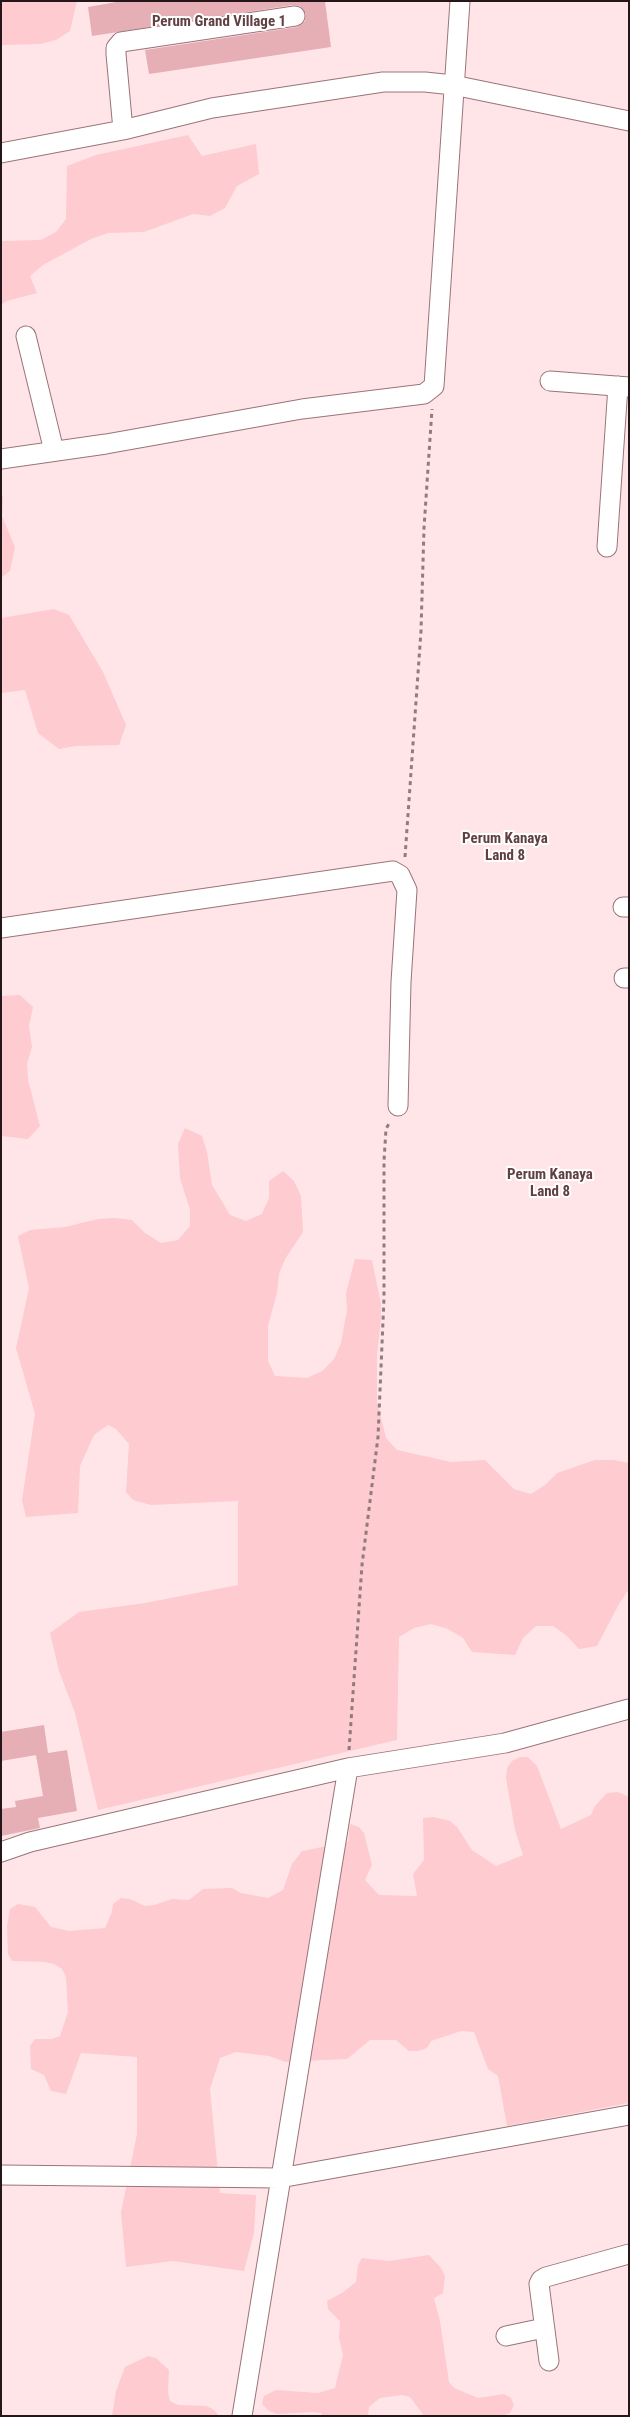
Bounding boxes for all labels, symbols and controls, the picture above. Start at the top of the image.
district label: Perum Grand Village 1 [152,13,286,31]
district label: Perum Kanaya Land 8 [462,830,548,865]
district label: Perum Kanaya Land 8 [507,1166,593,1201]

